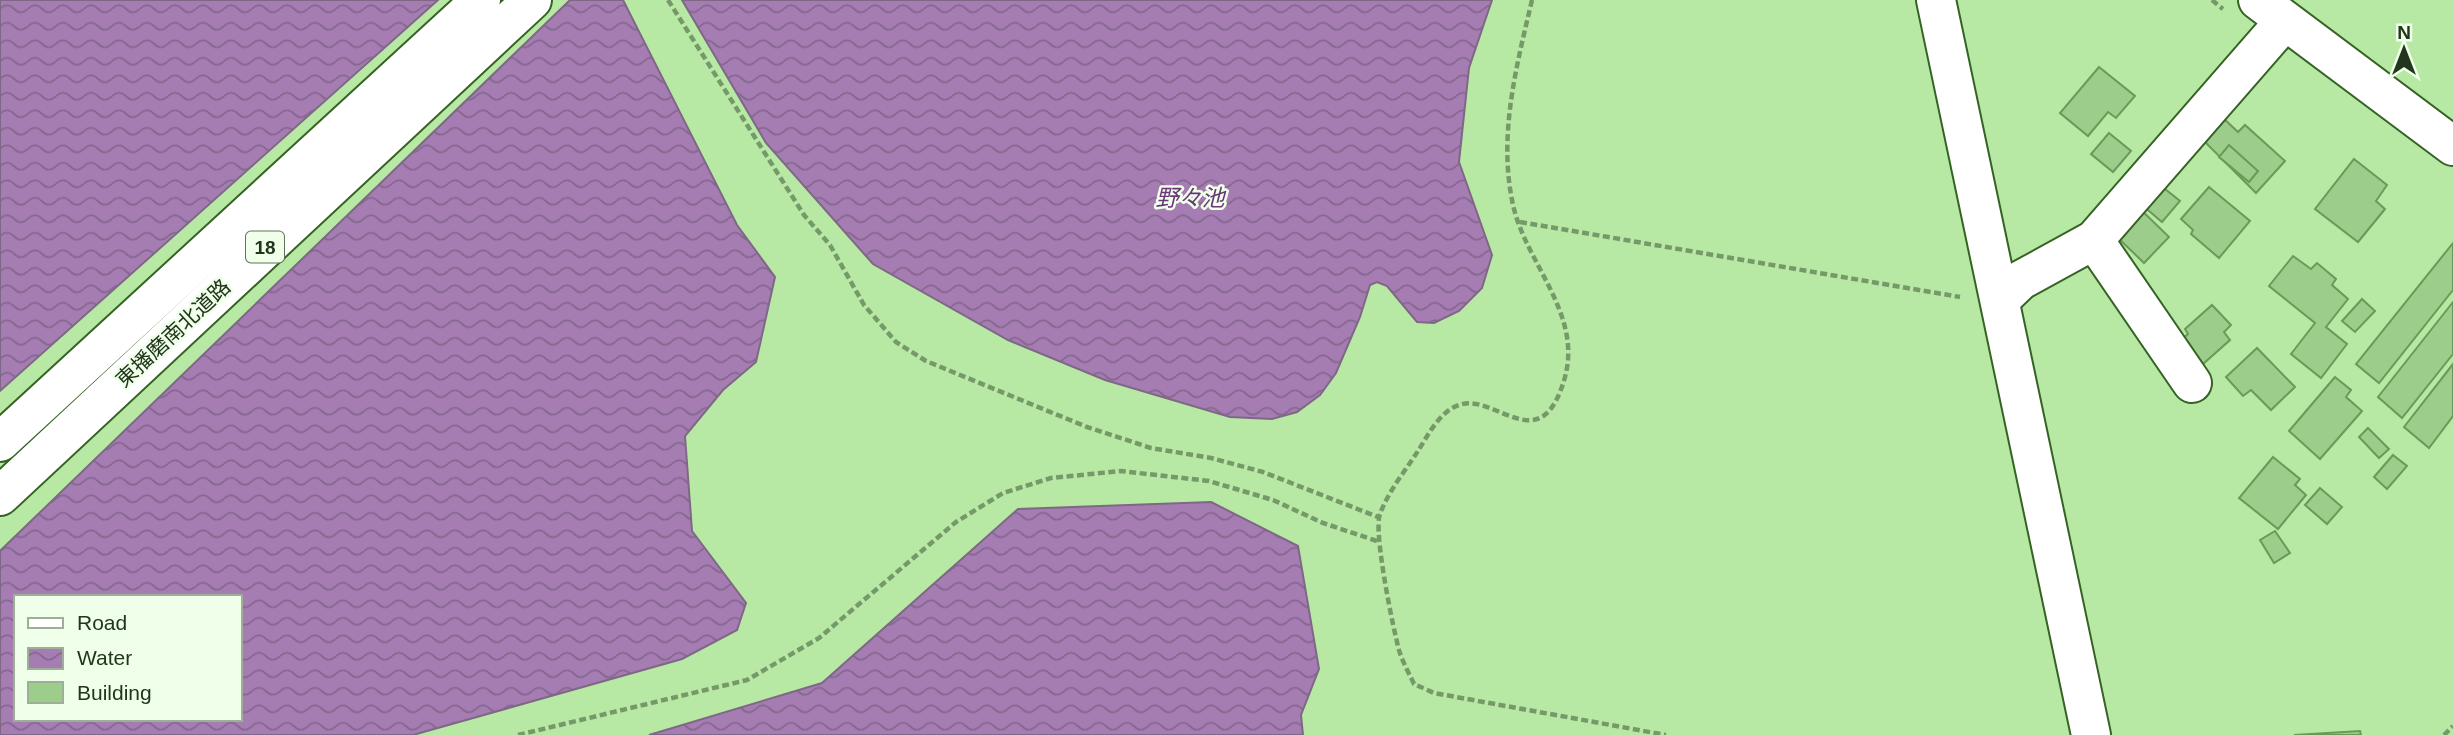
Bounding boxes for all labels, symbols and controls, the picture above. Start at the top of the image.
north arrow [2369,14,2439,84]
text: N [2397,22,2411,43]
water label: 野々池 [1156,185,1227,211]
road number: 18 [246,232,284,262]
street label: 東播磨南北道路 [111,274,235,392]
legend [14,595,242,721]
text: Road [77,611,127,634]
text: Water [77,646,132,669]
text: Building [77,681,152,704]

